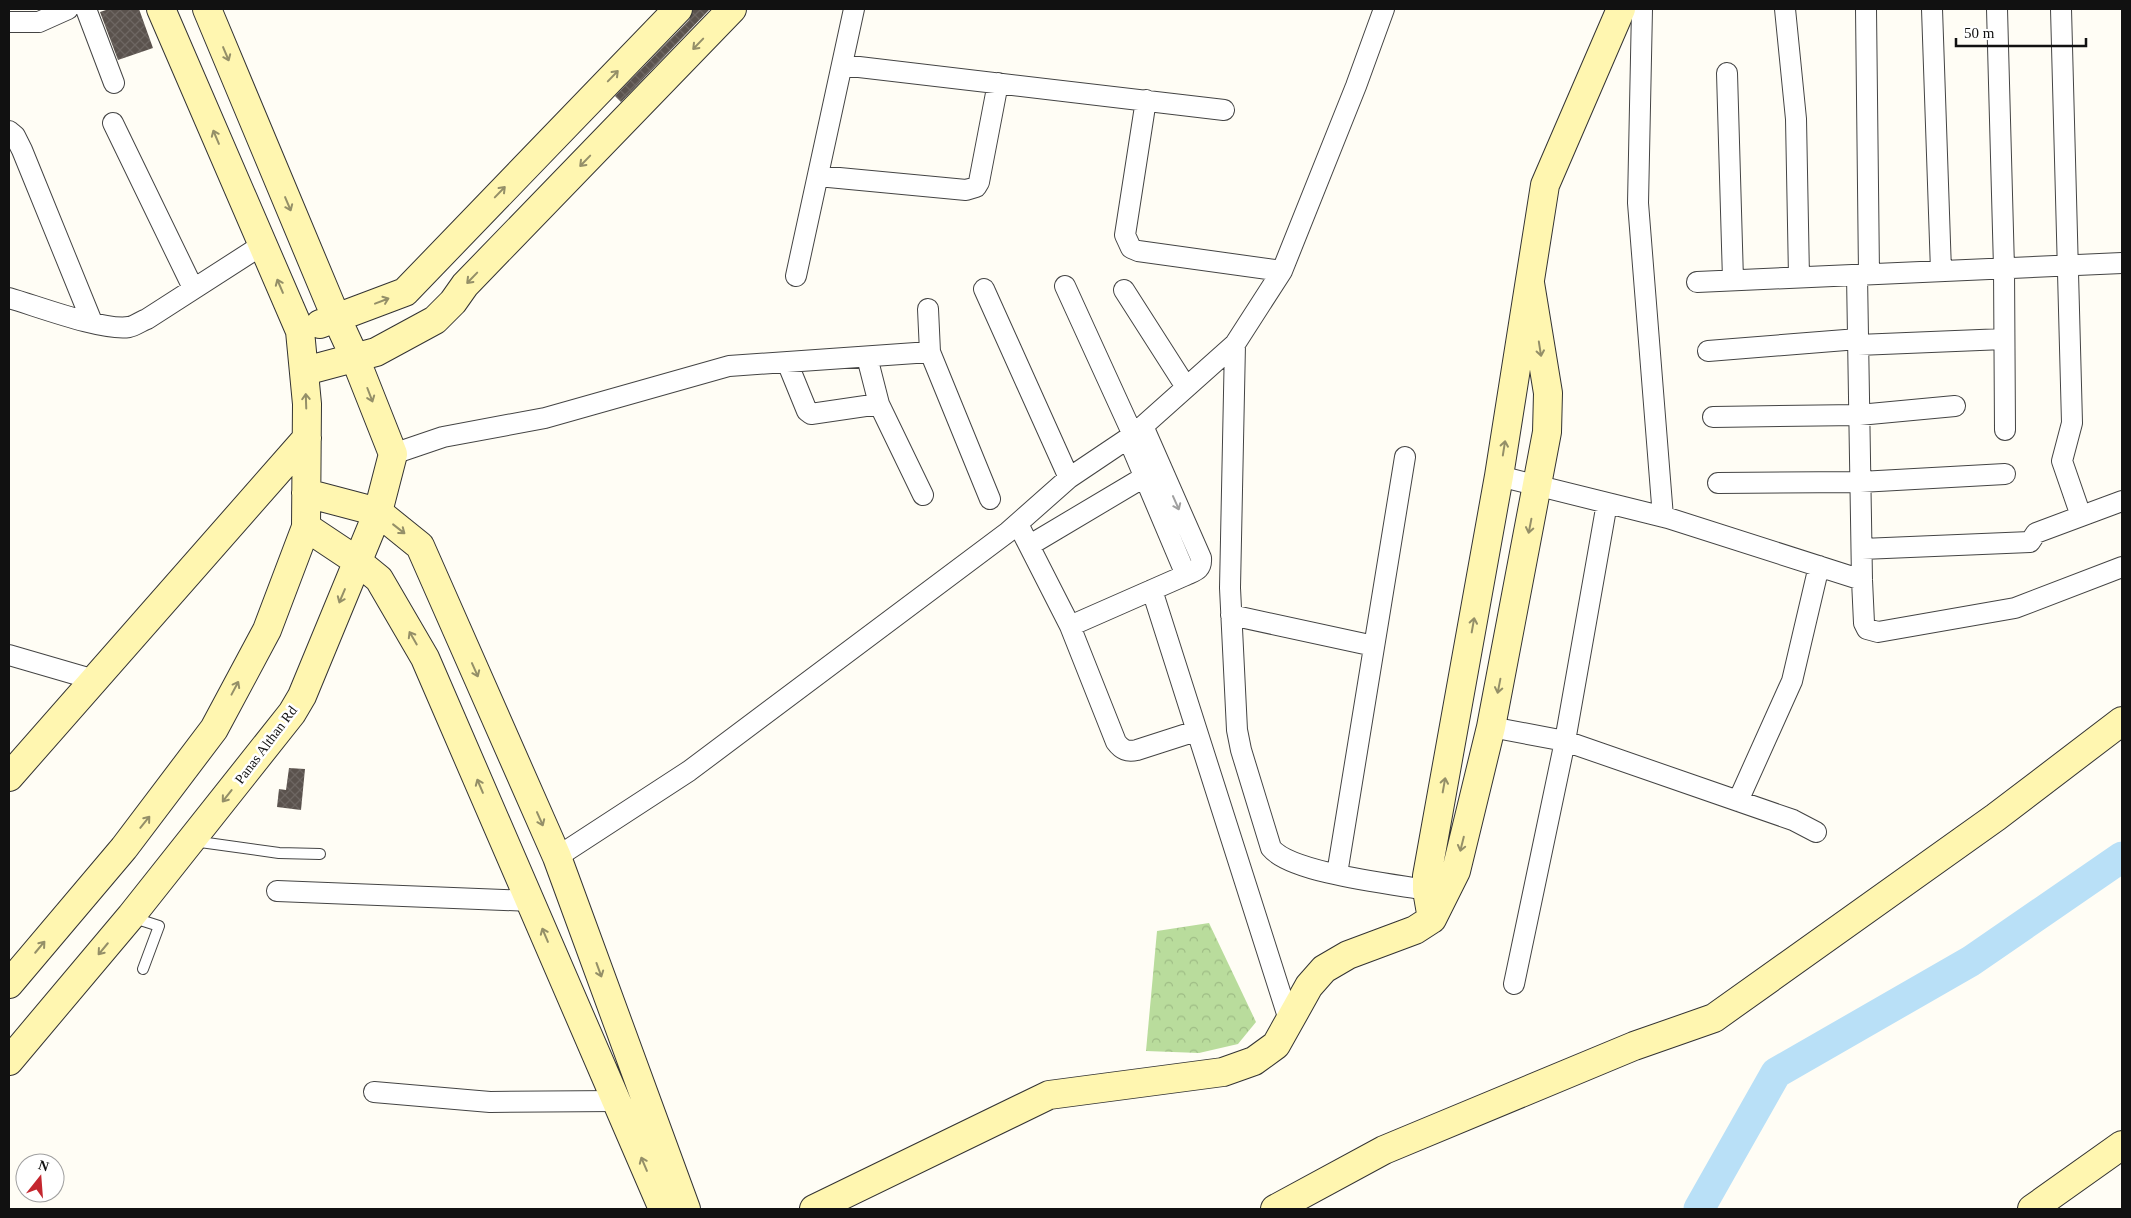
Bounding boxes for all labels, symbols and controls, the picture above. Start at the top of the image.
scale bar [1956,15,2086,47]
text: 50 m [1964,25,1995,41]
one-way arrow [692,38,704,50]
one-way arrow [221,46,231,61]
one-way arrow [607,69,619,82]
one-way arrow [211,130,221,145]
one-way arrow [580,154,592,166]
one-way arrow [494,186,506,199]
one-way arrow [284,196,294,211]
one-way arrow [466,271,478,284]
one-way arrow [275,279,285,294]
one-way arrow [374,296,389,305]
one-way arrow [1536,340,1546,356]
one-way arrow [365,387,375,402]
one-way arrow [302,393,311,409]
one-way arrow [1499,440,1509,456]
one-way arrow [1172,495,1181,510]
one-way arrow [1525,518,1535,534]
one-way arrow [392,524,405,535]
one-way arrow [337,588,347,603]
one-way arrow [1468,617,1478,633]
one-way arrow [408,631,418,645]
one-way arrow [470,662,480,677]
one-way arrow [1494,677,1504,693]
one-way arrow [231,682,241,696]
street label: Panas Althan Rd [232,703,300,787]
one-way arrow [1440,777,1449,793]
one-way arrow [475,779,485,794]
one-way arrow [222,789,233,802]
one-way arrow [536,811,546,826]
one-way arrow [139,816,150,829]
one-way arrow [1457,836,1467,852]
one-way arrow [539,928,549,943]
one-way arrow [35,941,46,954]
one-way arrow [97,943,109,956]
one-way arrow [595,962,604,978]
north arrow [15,1153,65,1203]
text: N [37,1157,51,1175]
one-way arrow [638,1157,648,1172]

